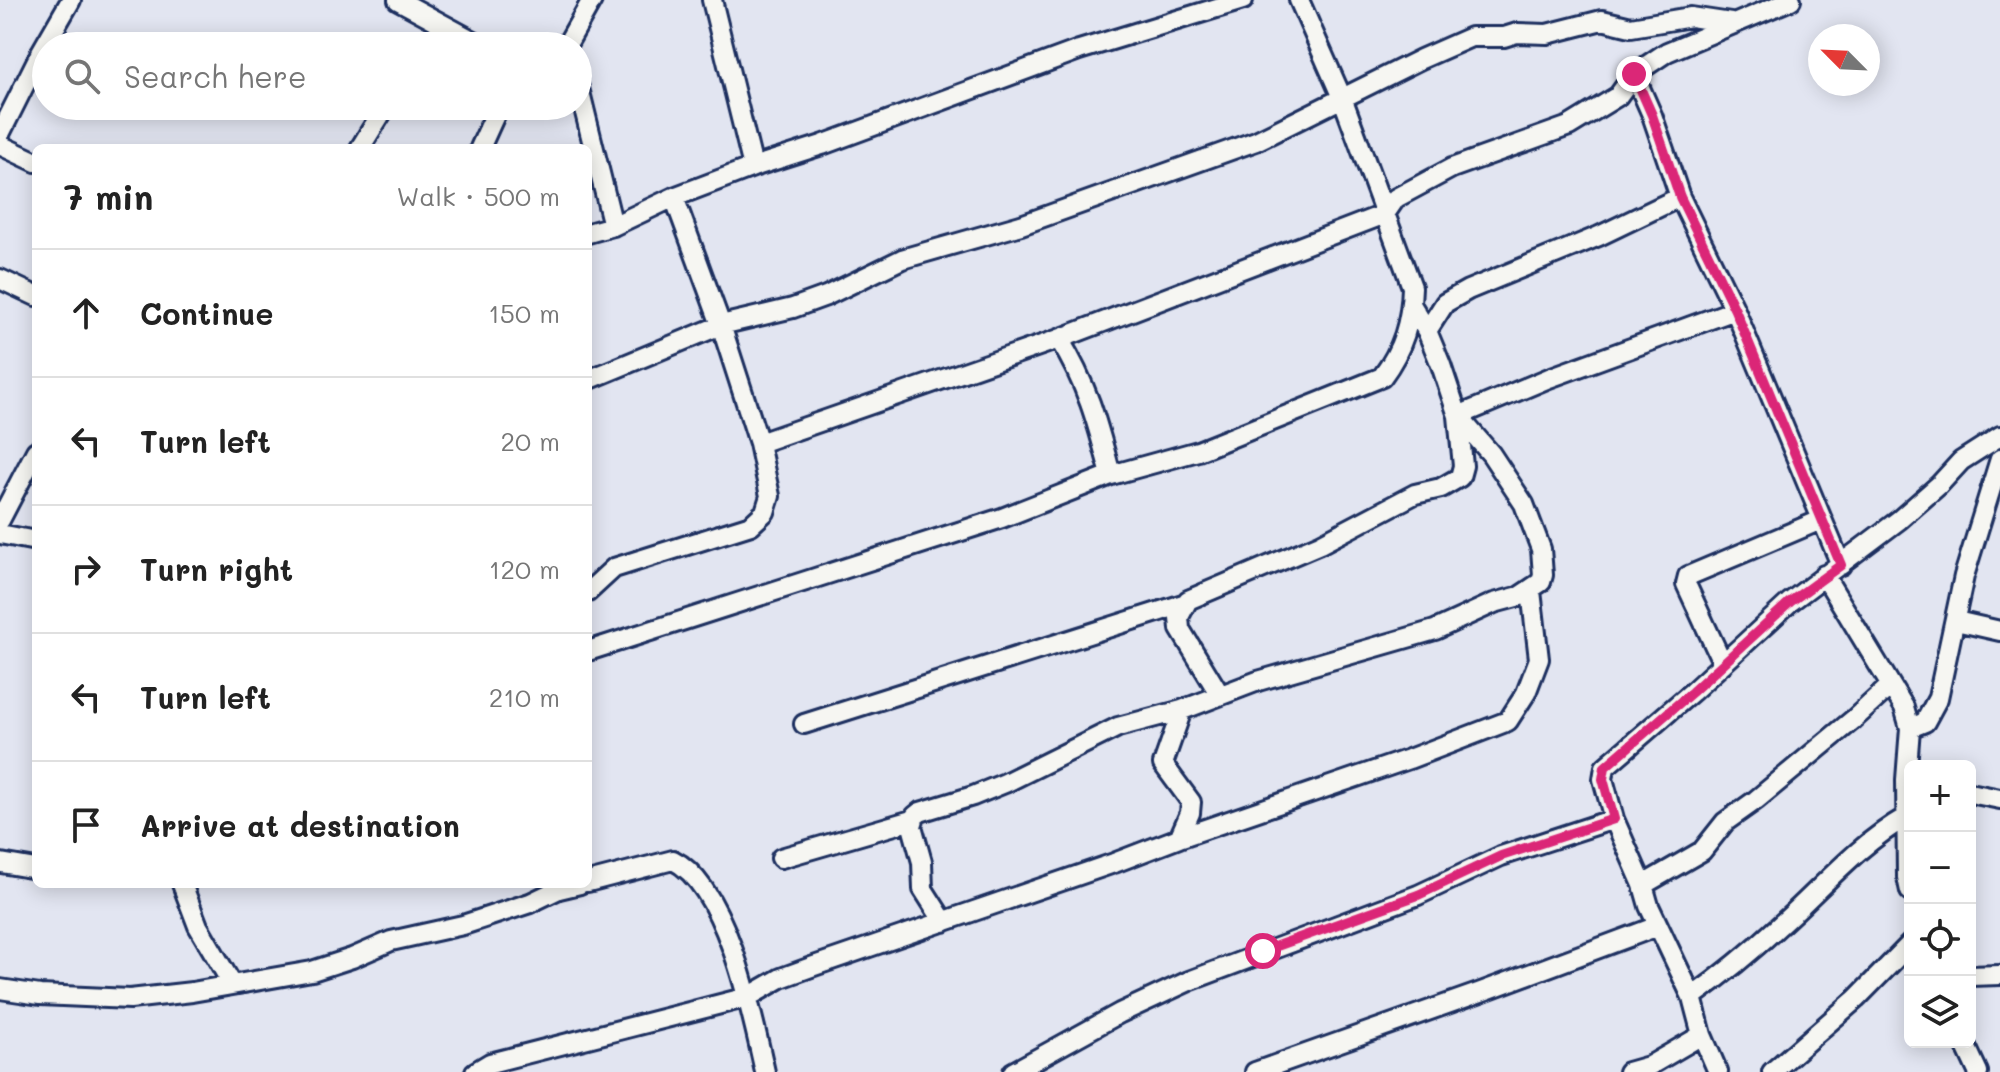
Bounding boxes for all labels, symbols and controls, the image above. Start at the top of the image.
north arrow [1808,24,1880,96]
search box [32,32,592,120]
icon: search [60,54,104,98]
text: Search here [124,56,307,96]
route end [1616,56,1652,92]
text: 7 min [64,174,153,219]
text: Walk · 500 m [396,179,560,213]
icon: ahead [64,291,108,335]
text: Continue [140,293,273,333]
text: 150 m [488,296,560,330]
icon: left [64,419,108,463]
text: Turn left [140,421,271,461]
text: 20 m [500,424,560,458]
icon: right [64,547,108,591]
text: Turn right [140,549,293,589]
text: 120 m [489,552,560,586]
icon: left [64,675,108,719]
text: Turn left [140,677,271,717]
text: 210 m [489,680,560,714]
map controls [1904,760,1976,1048]
button: + [1904,760,1976,832]
icon: arrive [64,803,108,847]
text: Arrive at destination [140,805,460,845]
button: − [1904,832,1976,904]
button: locate [1904,904,1976,976]
route start [1245,933,1281,969]
button: layers [1904,976,1976,1048]

